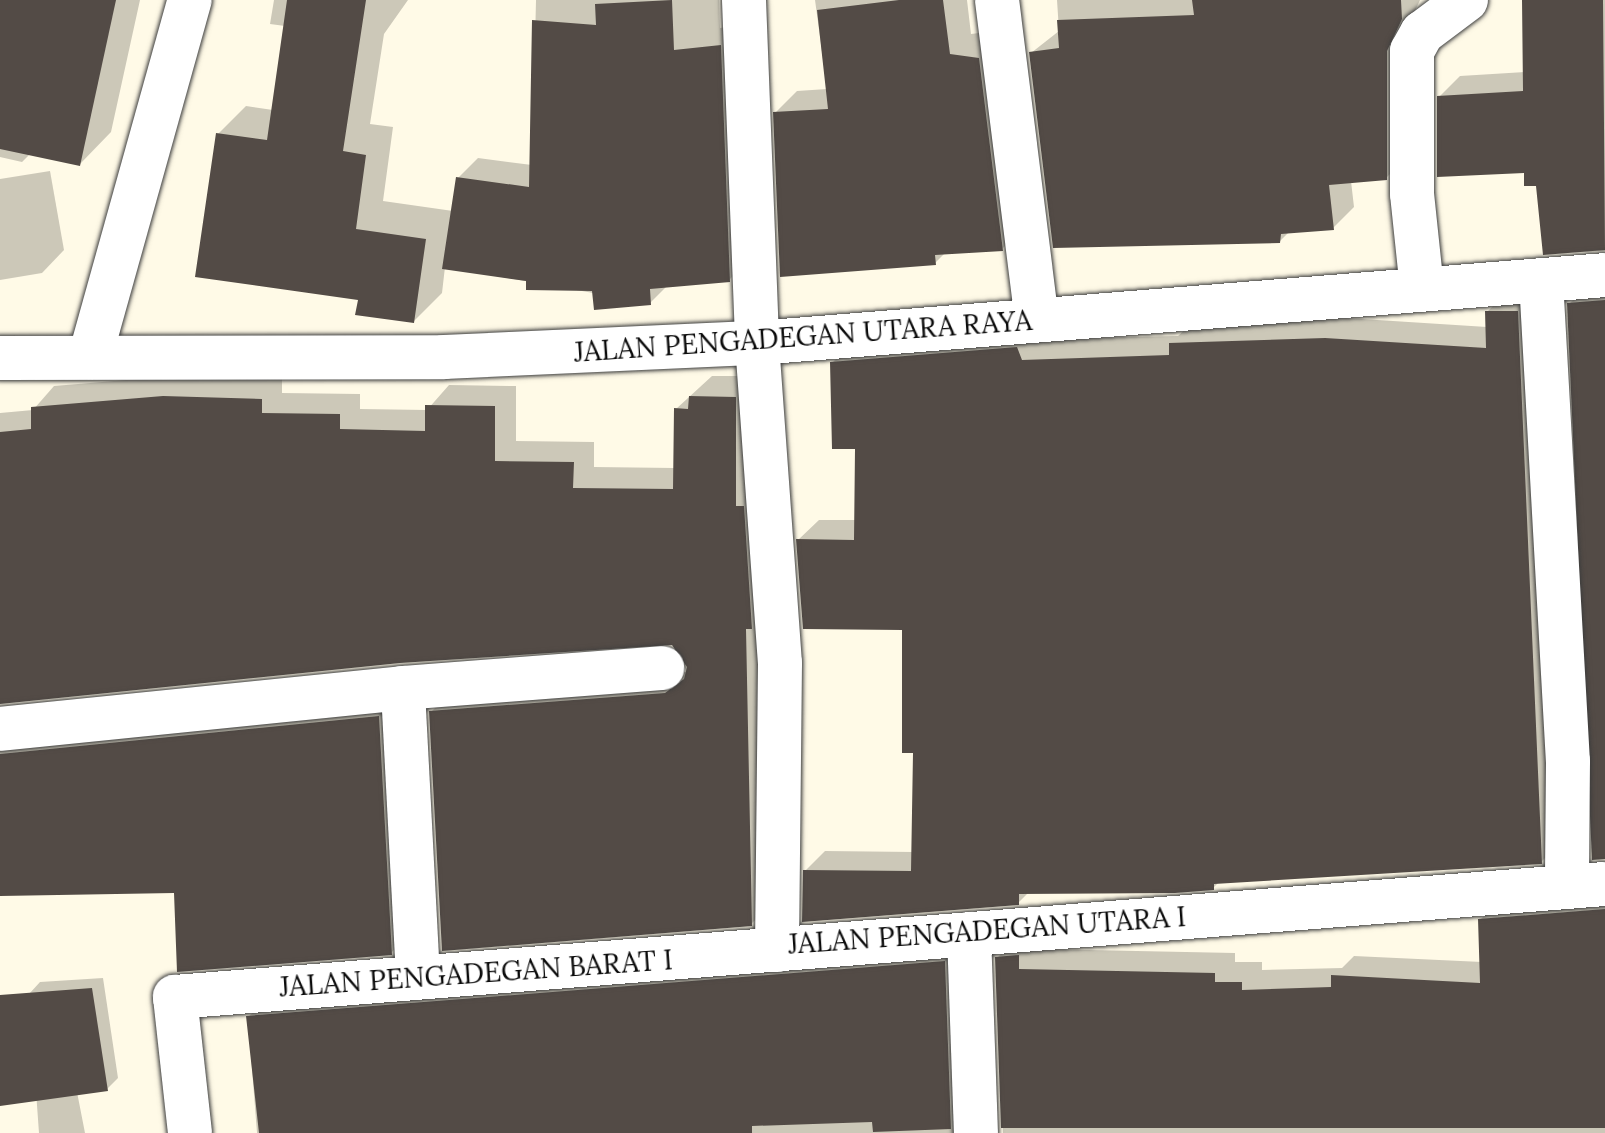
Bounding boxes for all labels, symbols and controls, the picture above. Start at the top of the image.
street label: JALAN PENGADEGAN UTARA RAYA [573,303,1033,369]
street label: JALAN PENGADEGAN UTARA I [787,899,1187,961]
street label: JALAN PENGADEGAN BARAT I [278,942,674,1004]

